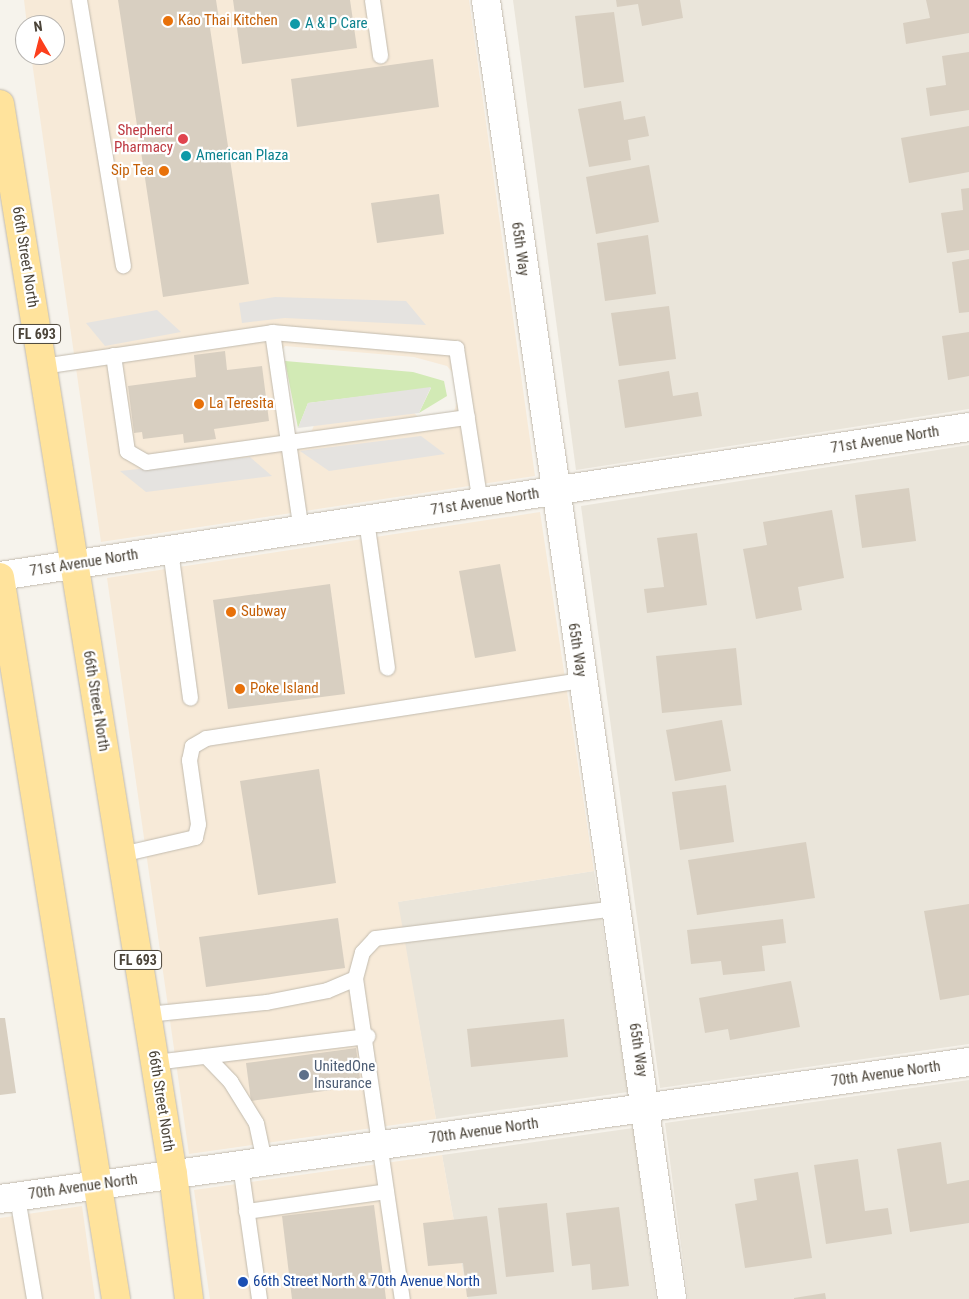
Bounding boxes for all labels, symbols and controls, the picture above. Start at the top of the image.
place label: Kao Thai Kitchen [178,12,278,30]
north arrow [15,15,65,65]
marker: Kao Thai Kitchen [162,15,174,27]
place label: A & P Care [305,15,368,33]
text: N [33,18,43,35]
marker: A & P Care [289,18,301,30]
place label: Shepherd Pharmacy [114,121,173,156]
marker: Shepherd Pharmacy [177,133,189,145]
place label: American Plaza [196,147,289,165]
marker: American Plaza [180,150,192,162]
place label: Sip Tea [111,162,154,180]
marker: Sip Tea [158,165,170,177]
street label: 66th Street North [8,205,42,309]
street label: 65th Way [507,221,533,277]
road number: FL 693 [12,322,62,346]
place label: La Teresita [209,395,274,413]
marker: La Teresita [193,398,205,410]
street label: 71st Avenue North [829,423,941,457]
street label: 71st Avenue North [429,485,541,519]
street label: 71st Avenue North [28,546,140,580]
place label: Subway [241,603,286,621]
marker: Subway [225,606,237,618]
street label: 65th Way [564,622,590,678]
street label: 66th Street North [79,649,113,753]
place label: Poke Island [250,680,319,698]
marker: Poke Island [234,683,246,695]
road number: FL 693 [113,948,163,972]
street label: 65th Way [625,1022,651,1078]
street label: 66th Street North [144,1049,178,1153]
place label: UnitedOne Insurance [314,1057,375,1092]
street label: 70th Avenue North [830,1057,942,1091]
marker: UnitedOne Insurance [298,1069,310,1081]
street label: 70th Avenue North [428,1114,540,1148]
street label: 70th Avenue North [27,1170,139,1204]
place label: 66th Street North & 70th Avenue North [253,1273,480,1291]
marker: 66th Street North & 70th Avenue North [237,1276,249,1288]

